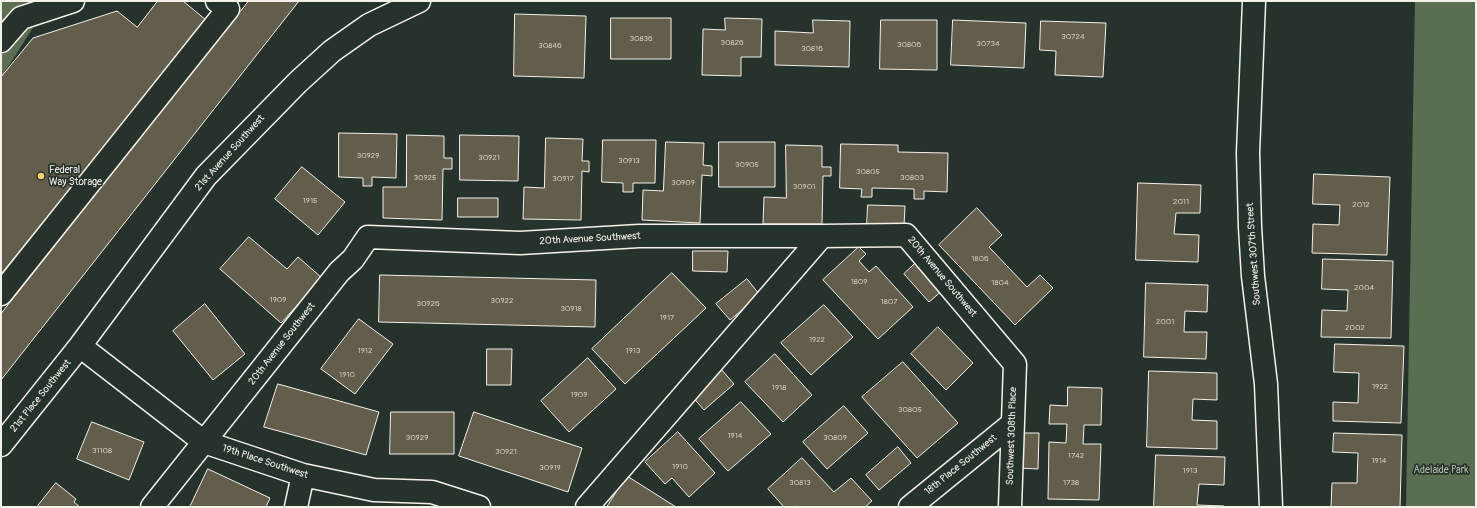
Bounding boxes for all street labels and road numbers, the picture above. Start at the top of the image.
street label: 21st Avenue Southwest [193,112,267,194]
street label: Southwest 307th Street [1244,202,1264,306]
street label: 20th Avenue Southwest [539,230,641,248]
street label: 20th Avenue Southwest [905,234,979,320]
street label: 20th Avenue Southwest [246,300,318,388]
street label: 21st Place Southwest [8,357,74,435]
street label: Southwest 308th Place [1004,387,1020,485]
street label: 18th Place Southwest [922,432,1000,498]
street label: 19th Place Southwest [220,442,310,482]

